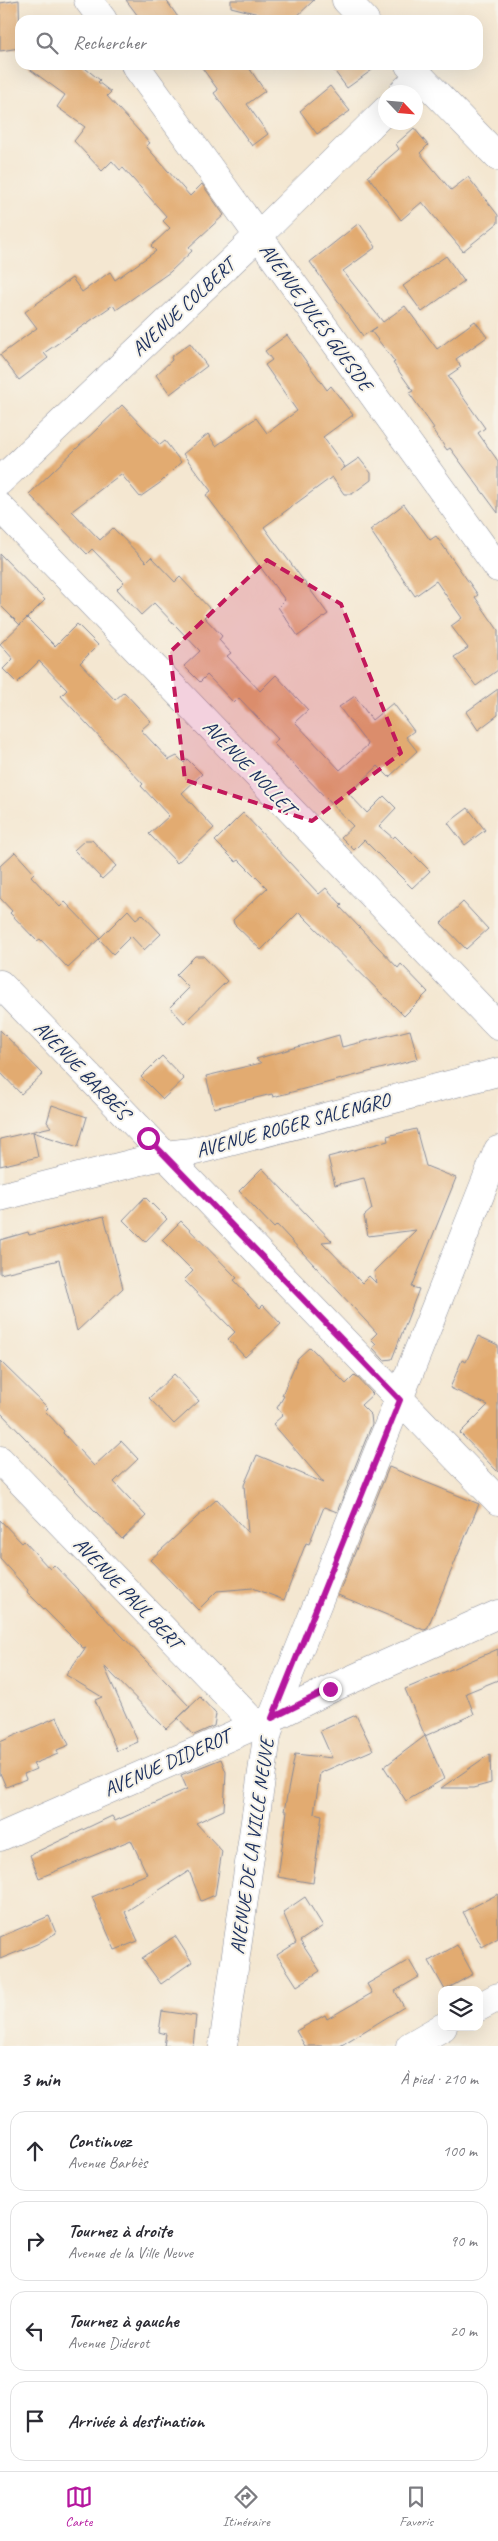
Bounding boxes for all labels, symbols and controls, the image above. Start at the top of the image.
search box [15,15,483,70]
icon: search [33,29,61,57]
text: Rechercher [73,31,146,55]
north arrow [378,85,423,130]
street label: AVENUE JULES GUESDE [254,238,380,398]
street label: AVENUE COLBERT [126,250,243,361]
street label: AVENUE NOLLET [197,714,304,823]
street label: AVENUE BARBÈS [29,1015,138,1128]
street label: AVENUE ROGER SALENGRO [193,1087,395,1163]
route start [137,1127,160,1150]
street label: AVENUE PAUL BERT [68,1532,190,1657]
route end [319,1678,342,1701]
street label: AVENUE DIDEROT [100,1722,239,1802]
street label: AVENUE DE LA VILLE NEUVE [224,1733,280,1956]
map controls [438,1986,483,2031]
button: layers [438,1986,483,2031]
text: 3 min [20,2066,60,2092]
text: À pied · 210 m [400,2069,478,2089]
text: Continuez [68,2129,131,2153]
icon: ahead [21,2137,49,2165]
text: 100 m [443,2141,477,2161]
text: Avenue Barbès [68,2153,147,2173]
text: Tournez à droite [68,2219,172,2243]
icon: right [21,2227,49,2255]
text: 90 m [450,2231,477,2251]
text: Avenue de la Ville Neuve [68,2243,193,2263]
text: Tournez à gauche [68,2309,179,2333]
icon: left [21,2317,49,2345]
text: 20 m [450,2321,477,2341]
text: Avenue Diderot [68,2333,149,2353]
icon: arrive [21,2407,49,2435]
text: Arrivée à destination [68,2409,204,2433]
tab: Carte [65,2483,93,2530]
tab: Itinéraire [222,2483,270,2530]
tab: Favoris [399,2483,433,2530]

